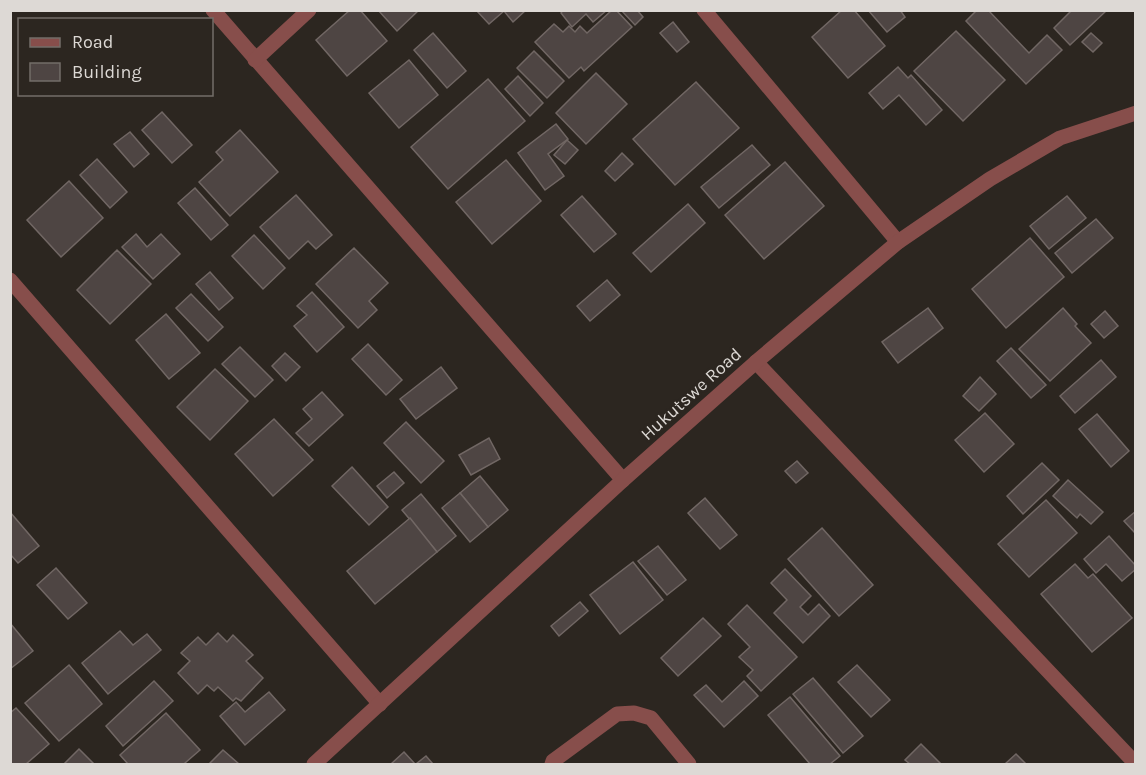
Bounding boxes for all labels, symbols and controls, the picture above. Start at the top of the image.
legend [18,18,213,96]
text: Road [72,31,113,53]
text: Building [72,61,142,83]
street label: Hukutswe Road [636,343,746,445]

